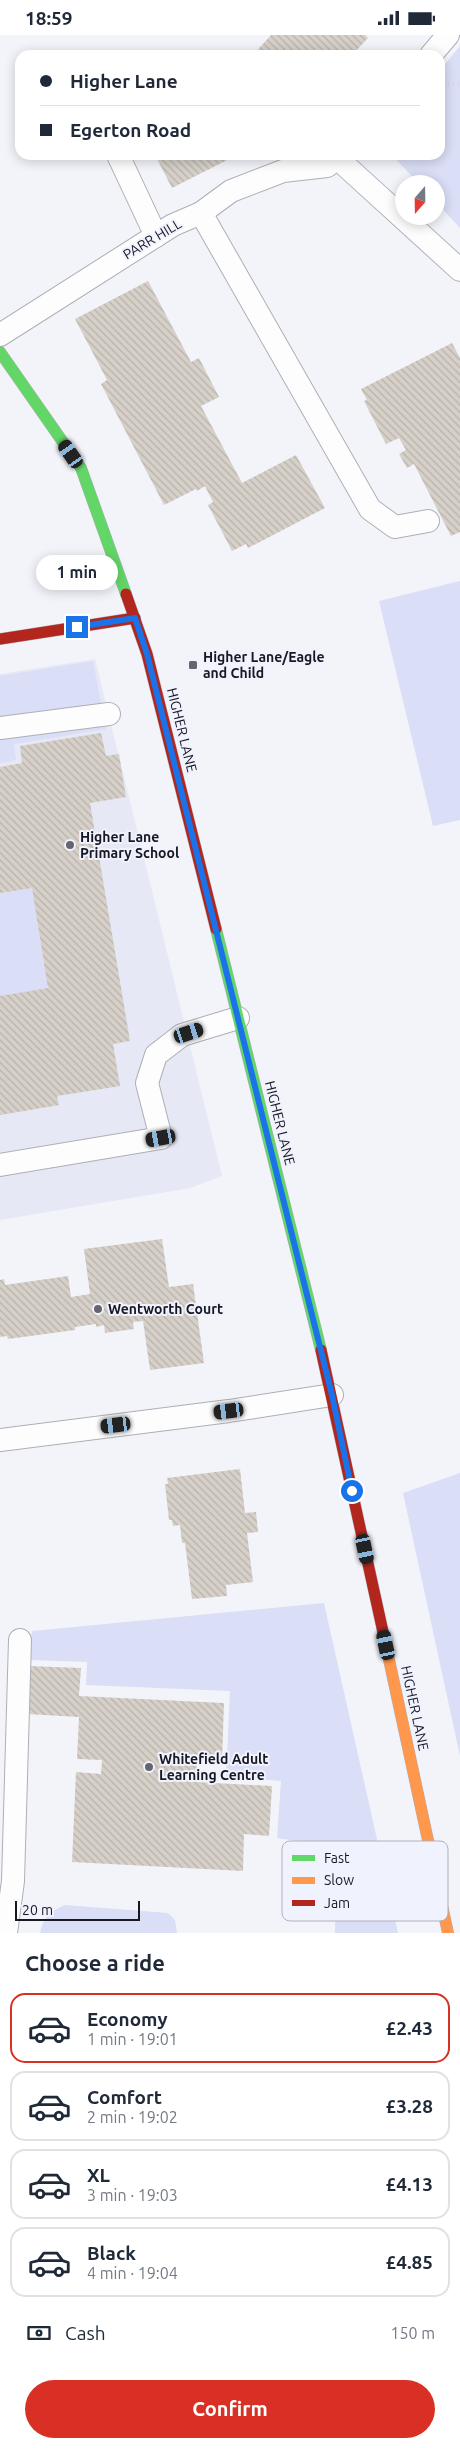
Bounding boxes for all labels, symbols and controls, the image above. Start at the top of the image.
text: 18:59 [25,7,73,29]
text: Higher Lane [70,70,178,92]
text: Egerton Road [70,119,191,141]
north arrow [395,175,445,225]
map controls [395,175,445,225]
street label: PARR HILL [120,215,184,263]
car [56,437,85,471]
callout: 1 min [36,555,118,589]
text: 1 min [57,563,97,581]
route end [66,616,88,638]
place label: Higher Lane/Eagle and Child [203,649,325,681]
marker: Higher Lane/Eagle and Child [187,659,199,671]
street label: HIGHER LANE [164,686,200,774]
place label: Higher Lane Primary School [80,829,179,861]
marker: Higher Lane Primary School [64,839,76,851]
car [172,1021,205,1045]
street label: HIGHER LANE [262,1079,298,1167]
car [144,1128,177,1148]
place label: Wentworth Court [108,1301,223,1317]
marker: Wentworth Court [92,1303,104,1315]
car [213,1402,244,1420]
car [100,1416,131,1434]
route start [341,1480,363,1502]
car [354,1533,375,1565]
car [375,1629,396,1661]
street label: HIGHER LANE [398,1664,432,1752]
place label: Whitefield Adult Learning Centre [159,1751,268,1783]
marker: Whitefield Adult Learning Centre [143,1761,155,1773]
legend [282,1841,448,1921]
text: Fast [324,1850,350,1866]
text: Slow [324,1872,354,1888]
text: Jam [324,1895,350,1911]
scale bar [15,1898,140,1921]
text: 20 m [22,1902,53,1918]
text: Choose a ride [25,1950,165,1975]
icon: car [27,2006,72,2051]
text: Economy [87,2008,168,2030]
text: £2.43 [385,2017,433,2039]
text: 1 min · 19:01 [87,2030,178,2048]
icon: car [27,2084,72,2129]
text: Comfort [87,2086,162,2108]
text: £3.28 [385,2095,433,2117]
text: 2 min · 19:02 [87,2108,178,2126]
icon: car [27,2162,72,2207]
text: XL [87,2164,110,2186]
text: £4.13 [385,2173,433,2195]
text: 3 min · 19:03 [87,2186,178,2204]
icon: car [27,2240,72,2285]
text: Black [87,2242,136,2264]
text: £4.85 [385,2251,433,2273]
text: 4 min · 19:04 [87,2264,178,2282]
icon: cash [25,2319,53,2347]
text: Cash [65,2322,106,2344]
text: 150 m [390,2324,435,2342]
button: Confirm [25,2380,435,2438]

